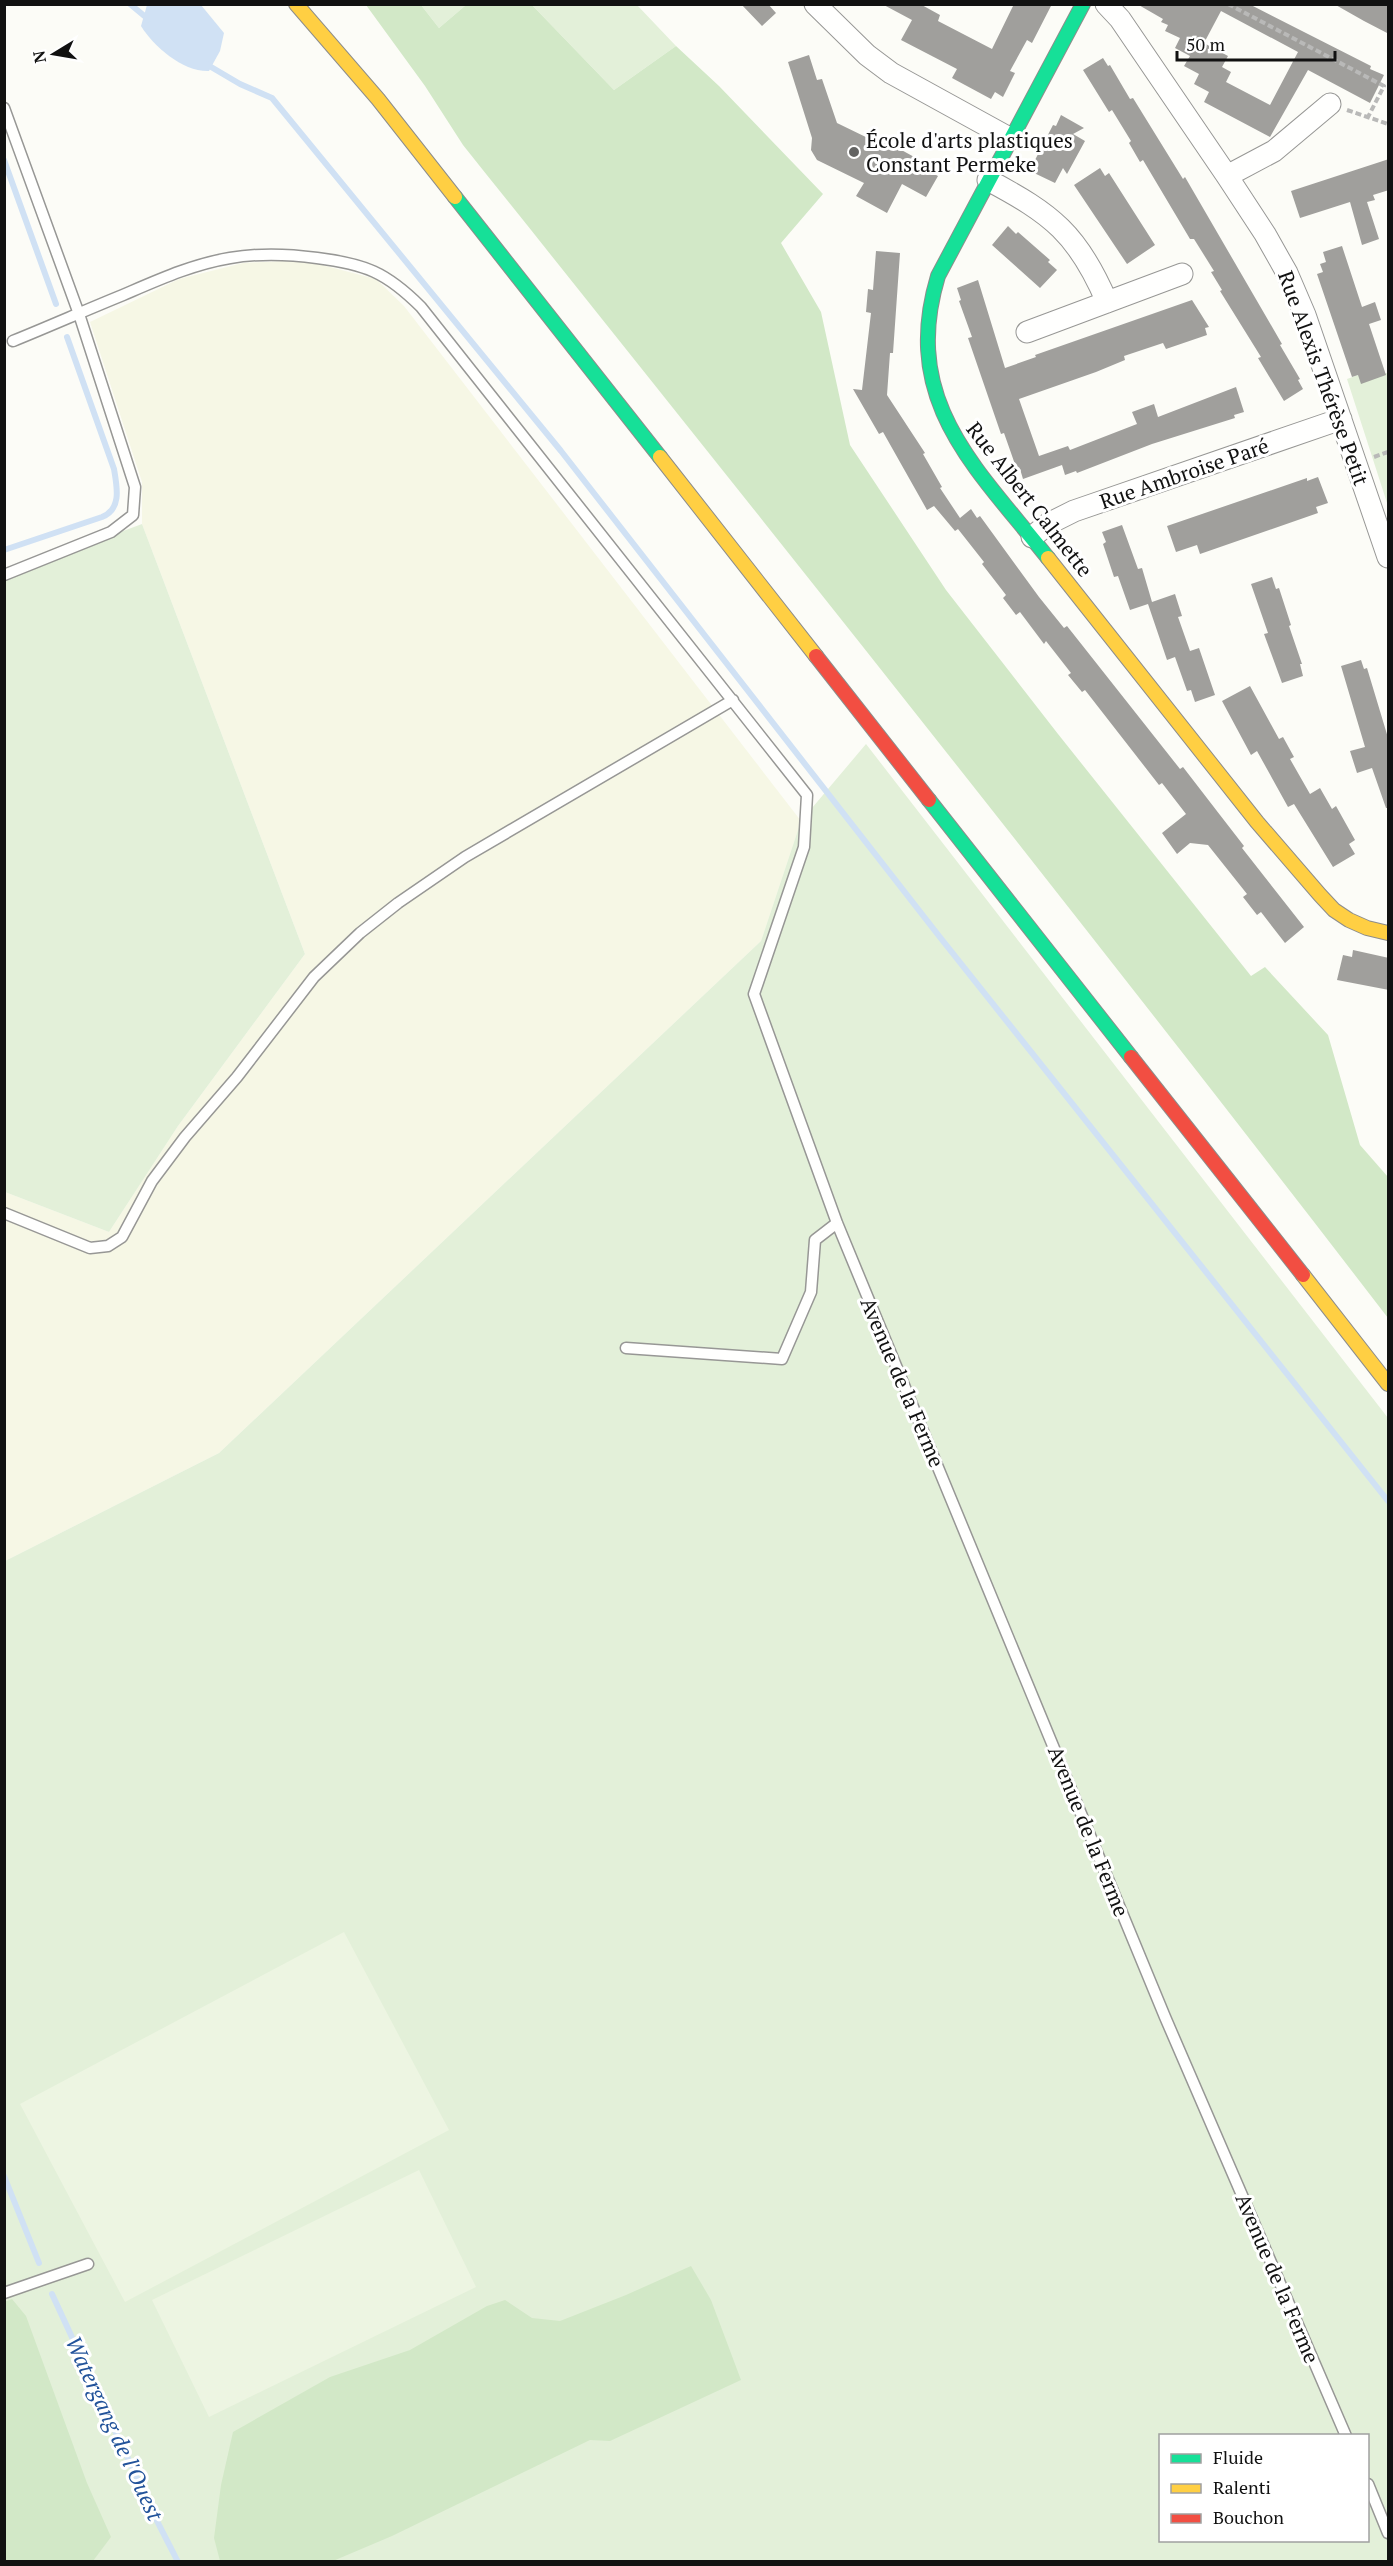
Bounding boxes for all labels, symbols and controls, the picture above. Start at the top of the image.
north arrow [24,24,84,84]
scale bar [1177,24,1334,62]
text: 50 m [1186,32,1226,56]
text: N [27,49,51,65]
place label: École d'arts plastiques Constant Permeke [866,126,1073,178]
marker: École d'arts plastiques Constant Permeke [847,145,861,159]
street label: Rue Alexis Thérèse Petit [1272,267,1376,489]
street label: Rue Albert Calmette [961,416,1099,582]
street label: Rue Ambroise Paré [1096,431,1272,515]
street label: Avenue de la Ferme [855,1293,951,1471]
street label: Avenue de la Ferme [1042,1741,1136,1921]
street label: Avenue de la Ferme [1230,2189,1326,2367]
water label: Watergang de l'Ouest [60,2331,171,2525]
legend [1159,2434,1369,2542]
text: Fluide [1213,2445,1263,2469]
text: Ralenti [1213,2475,1271,2499]
text: Bouchon [1213,2505,1284,2529]

